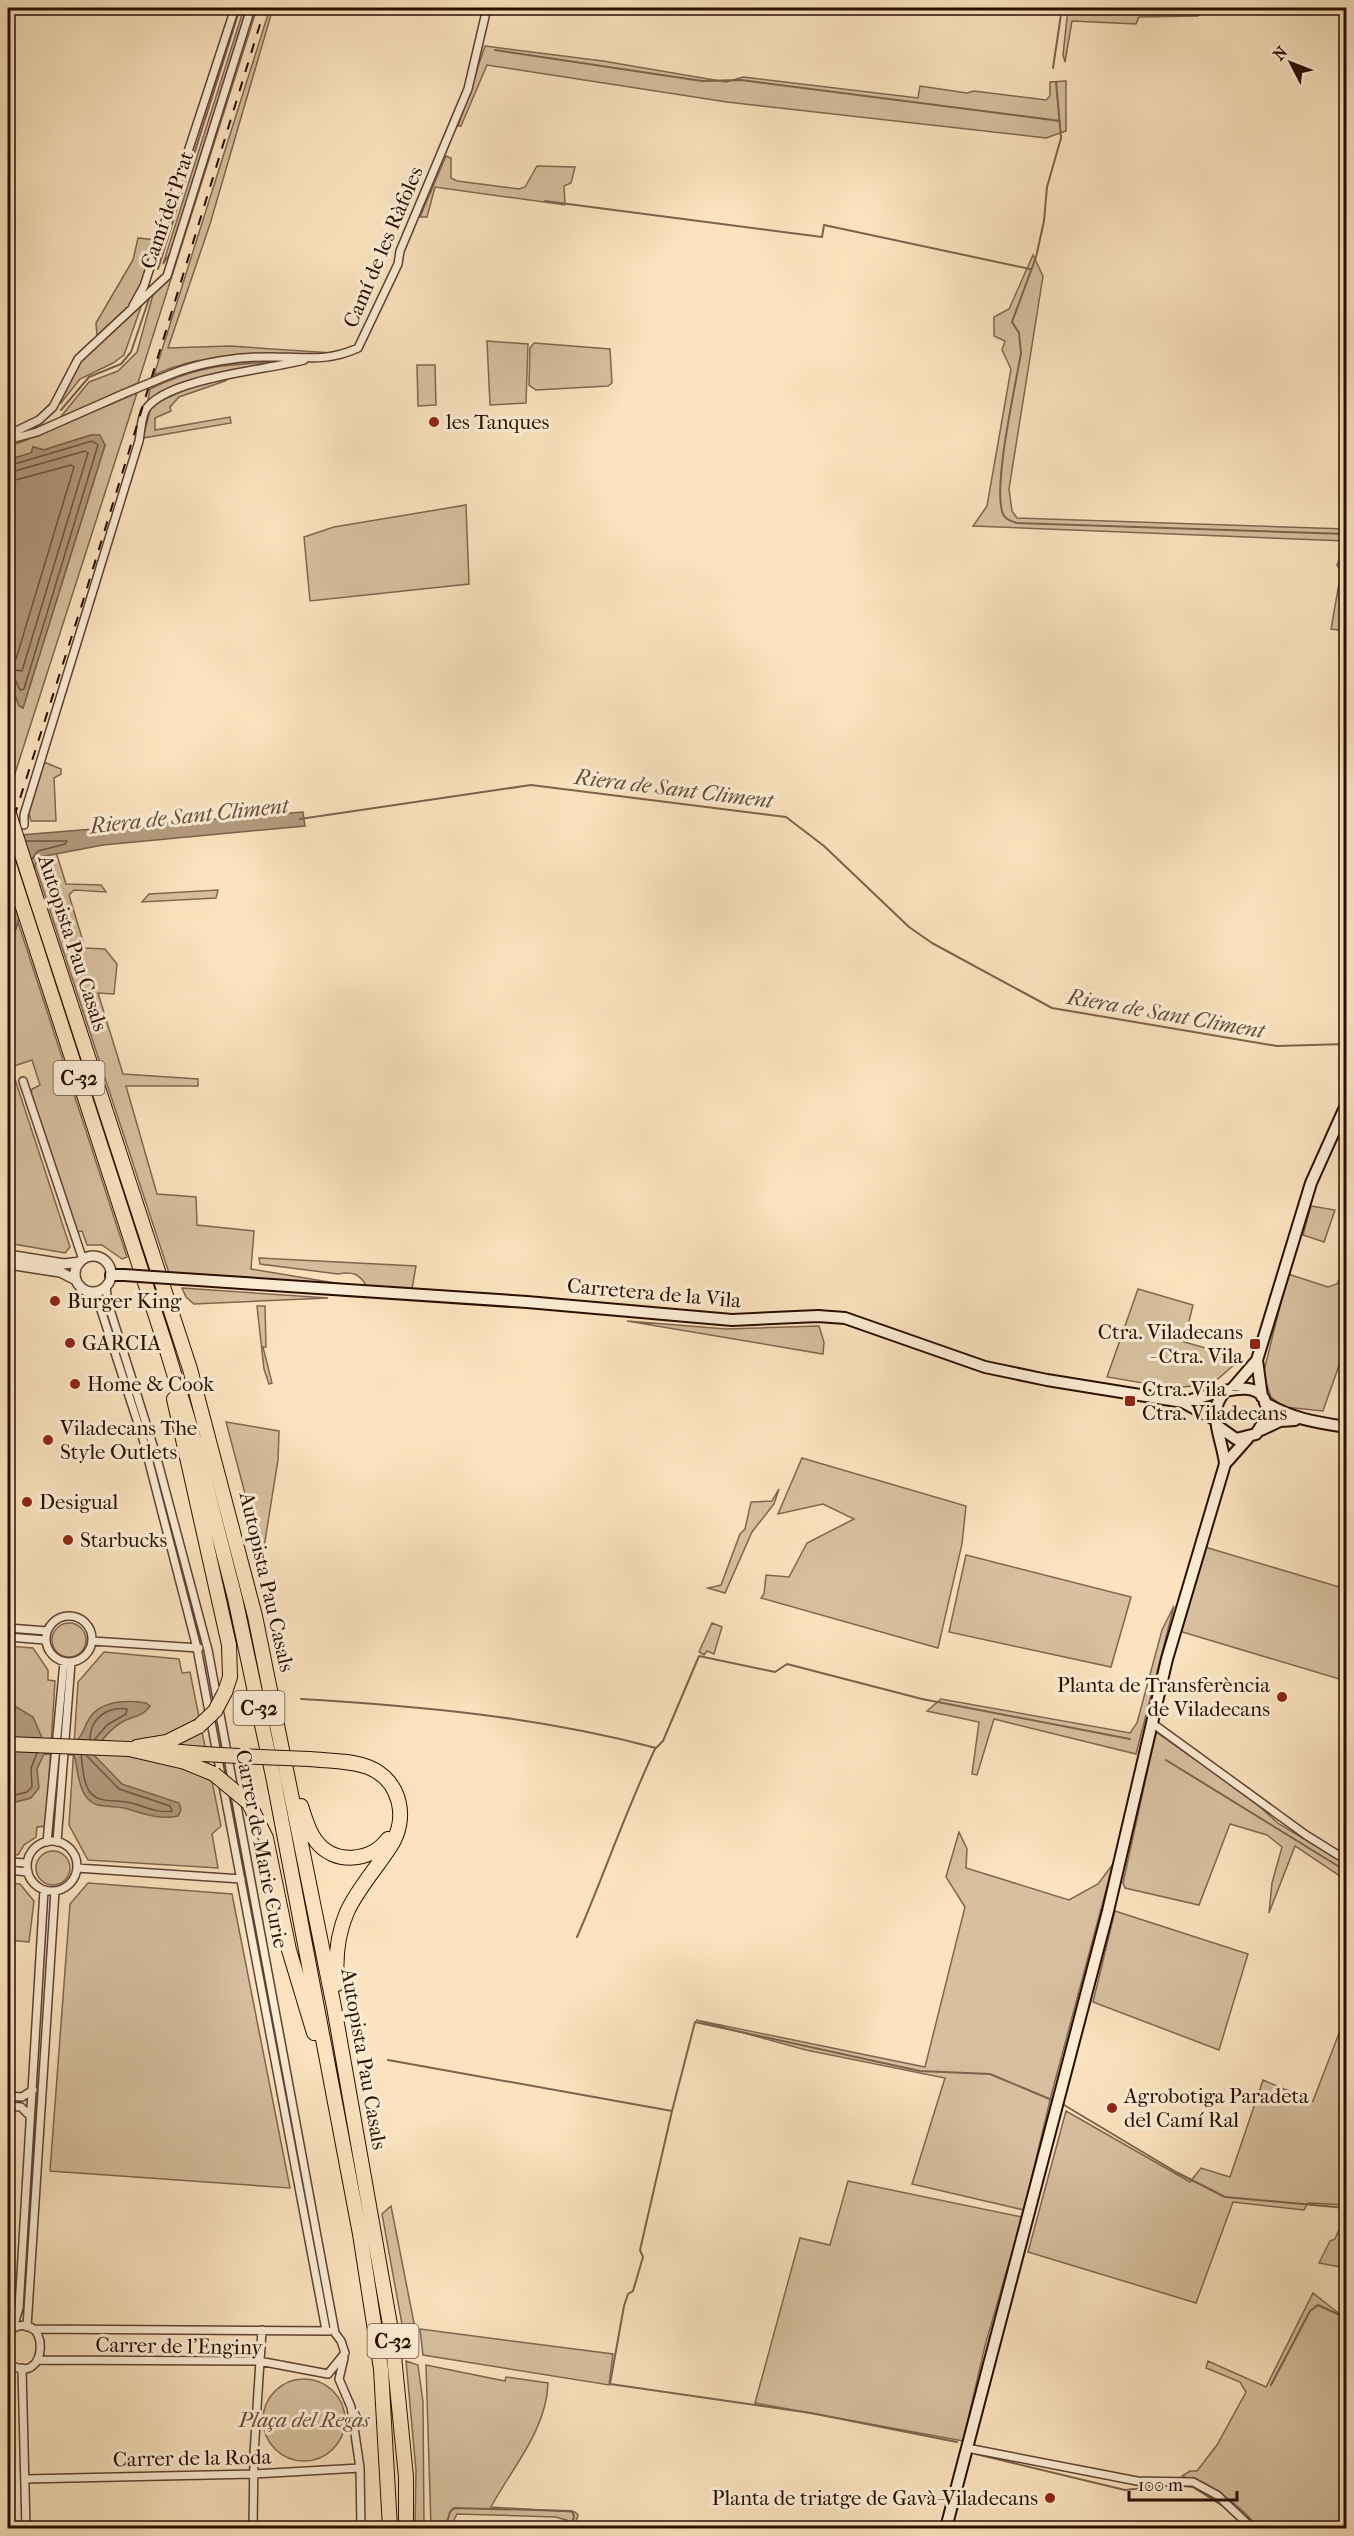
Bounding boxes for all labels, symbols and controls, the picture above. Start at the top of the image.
north arrow [1261,33,1321,93]
text: N [1269,42,1292,64]
street label: Camí del Prat [136,148,199,272]
street label: Camí de les Ràfoles [338,163,428,331]
place label: les Tanques [445,410,550,434]
marker: les Tanques [427,415,441,429]
water label: Riera de Sant Climent [571,764,776,814]
water label: Riera de Sant Climent [86,792,291,840]
street label: Autopista Pau Casals [33,851,113,1034]
water label: Riera de Sant Climent [1063,983,1268,1044]
road number: C-32 [54,1061,104,1095]
street label: Carretera de la Vila [566,1273,742,1313]
place label: Burger King [67,1289,182,1313]
marker: Burger King [48,1294,62,1308]
place label: Ctra. Viladecans - Ctra. Vila [1098,1320,1243,1368]
place label: GARCIA [82,1331,161,1355]
marker: GARCIA [63,1336,77,1350]
marker: Ctra. Viladecans - Ctra. Vila [1248,1337,1262,1351]
place label: Home & Cook [87,1372,214,1396]
marker: Home & Cook [68,1377,82,1391]
place label: Ctra. Vila - Ctra. Viladecans [1142,1377,1287,1425]
marker: Ctra. Vila - Ctra. Viladecans [1123,1394,1137,1408]
place label: Viladecans The Style Outlets [59,1416,197,1464]
marker: Viladecans The Style Outlets [41,1433,55,1447]
street label: Autopista Pau Casals [234,1489,299,1674]
place label: Desigual [39,1490,118,1514]
marker: Desigual [20,1495,34,1509]
place label: Starbucks [80,1528,168,1552]
marker: Starbucks [61,1533,75,1547]
place label: Planta de Transferència de Viladecans [1057,1673,1270,1721]
marker: Planta de Transferència de Viladecans [1275,1690,1289,1704]
road number: C-32 [234,1691,284,1725]
street label: Carrer de Marie Curie [231,1748,293,1950]
street label: Autopista Pau Casals [336,1965,392,2152]
place label: Agrobotiga Paradeta del Camí Ral [1123,2084,1309,2132]
marker: Agrobotiga Paradeta del Camí Ral [1105,2101,1119,2115]
road number: C-32 [368,2324,418,2358]
street label: Carrer de l'Enginy [95,2333,264,2359]
park label: Plaça del Regàs [237,2408,370,2432]
street label: Carrer de la Roda [113,2445,272,2471]
scale bar [1129,2464,1237,2502]
text: 100 m [1138,2475,1183,2496]
place label: Planta de triatge de Gavà-Viladecans [712,2486,1038,2510]
marker: Planta de triatge de Gavà-Viladecans [1043,2491,1057,2505]

